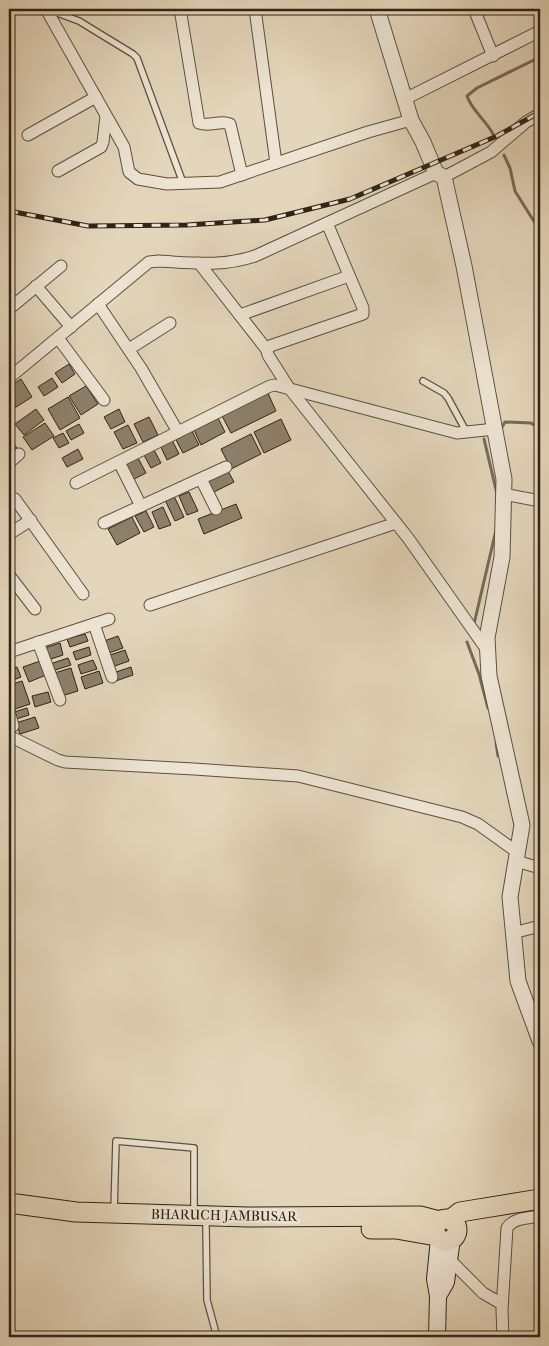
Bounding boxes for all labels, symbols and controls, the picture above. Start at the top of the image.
street label: BHARUCH JAMBUSAR [151,1206,298,1225]

